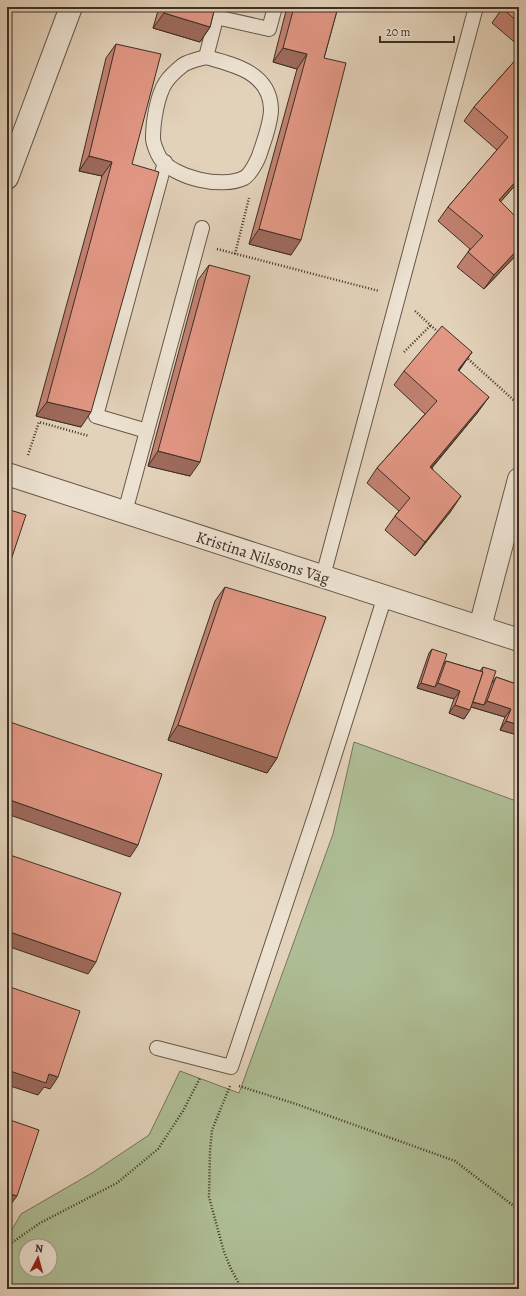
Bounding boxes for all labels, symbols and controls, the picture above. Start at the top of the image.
scale bar [380,18,454,44]
text: 20 m [386,24,410,40]
street label: Kristina Nilssons Väg [193,526,332,590]
north arrow [18,1238,58,1278]
text: N [34,1241,44,1256]

